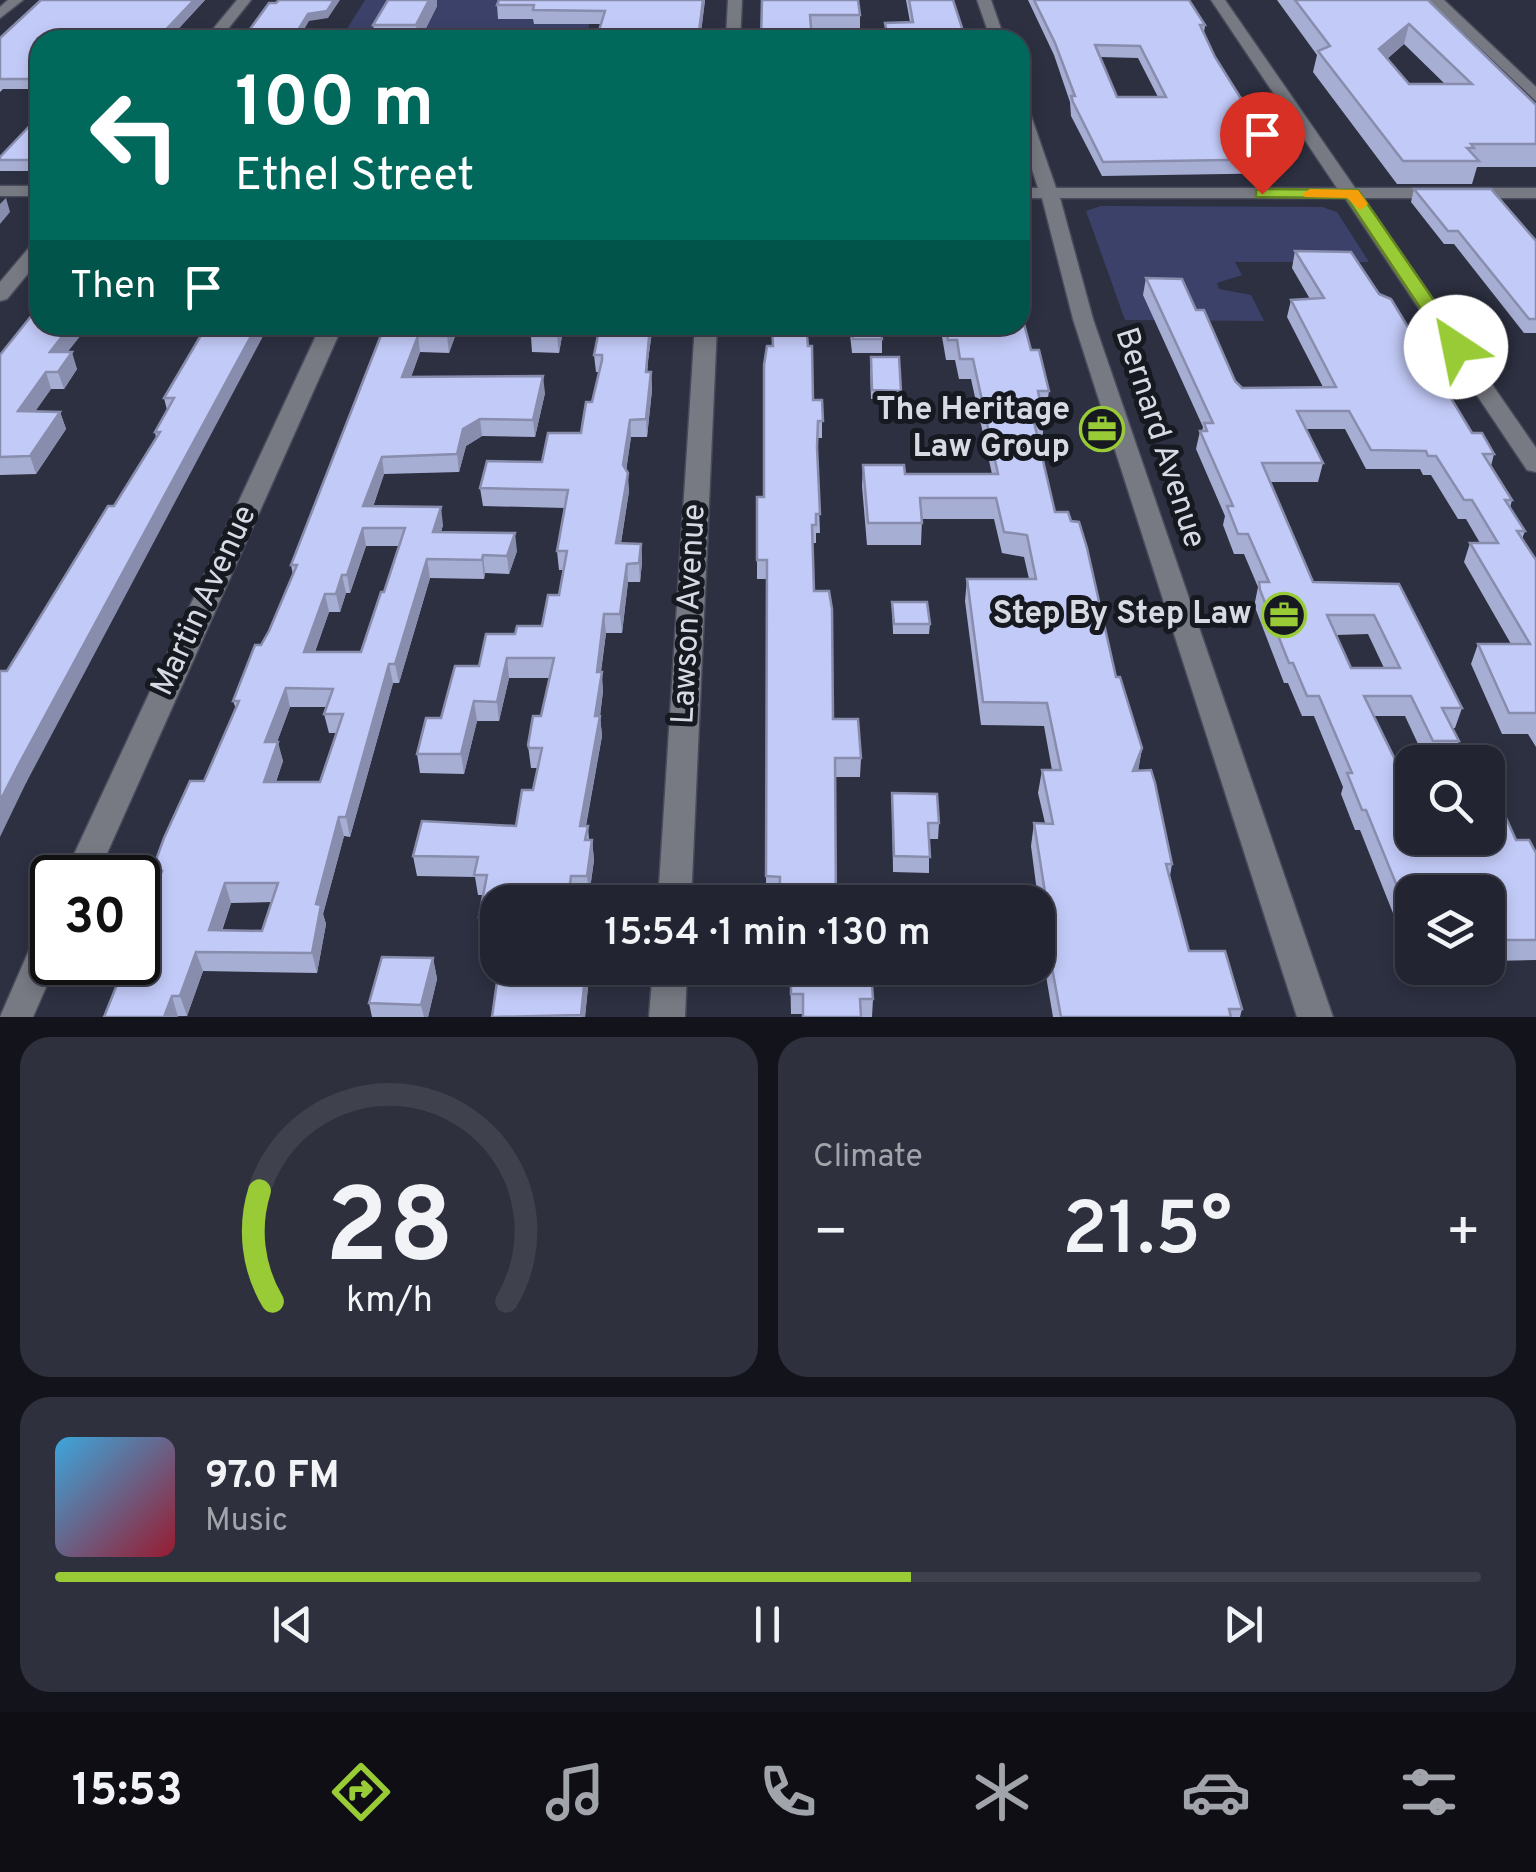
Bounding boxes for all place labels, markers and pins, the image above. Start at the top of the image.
pin [1220,92,1305,195]
place label: The Heritage Law Group [876,391,1070,468]
office icon: The Heritage Law Group [1079,406,1125,452]
office icon: Step By Step Law [1261,592,1307,638]
place label: Step By Step Law [993,595,1252,635]

